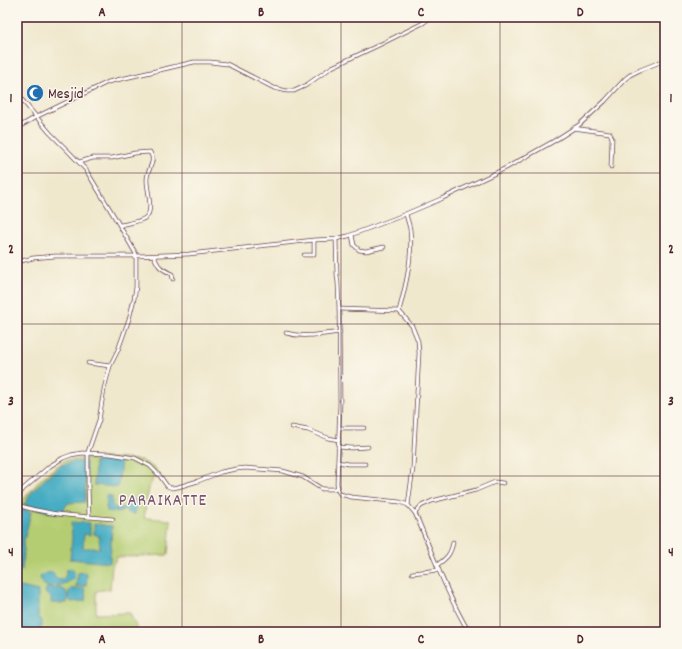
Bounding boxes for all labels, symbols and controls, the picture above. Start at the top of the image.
text: A [98,4,106,23]
text: B [258,4,264,23]
text: C [418,4,425,23]
text: D [577,4,584,23]
mosque icon: Mesjid [25,83,45,103]
place label: Mesjid [48,84,83,106]
text: 1 [10,90,13,109]
text: 1 [670,90,673,109]
text: 2 [8,241,14,260]
text: 2 [668,241,674,260]
text: 3 [8,393,14,412]
text: 3 [668,393,674,412]
district label: PARAIKATTE [119,490,207,514]
text: 4 [8,544,14,563]
text: 4 [668,544,674,563]
text: A [98,631,106,649]
text: B [258,631,264,649]
text: C [418,631,425,649]
text: D [577,631,584,649]

